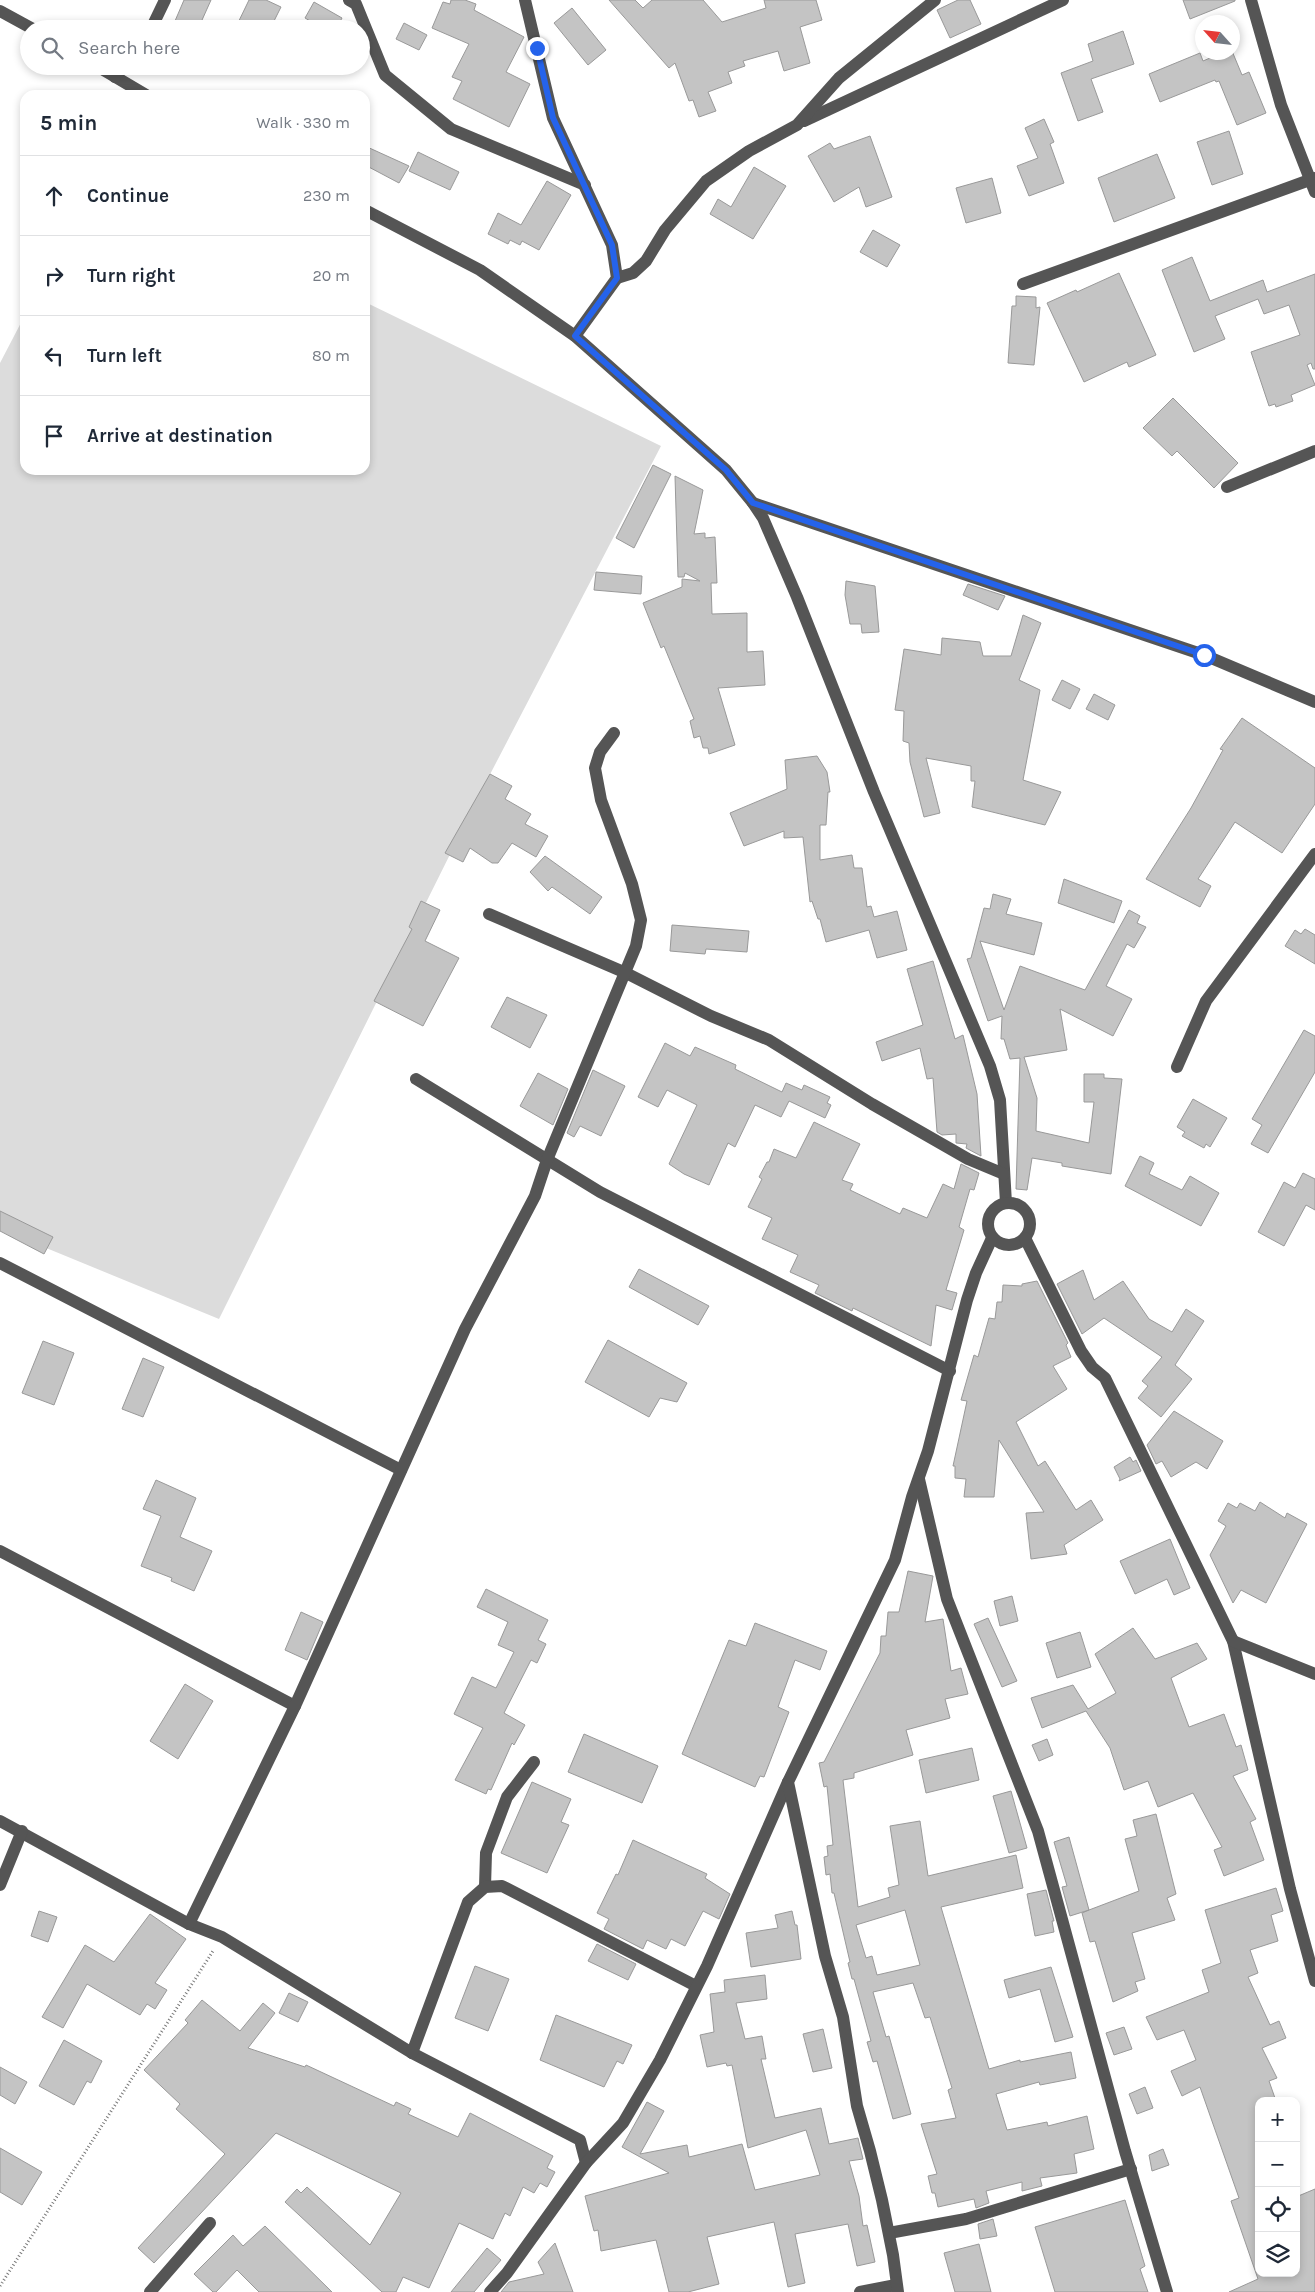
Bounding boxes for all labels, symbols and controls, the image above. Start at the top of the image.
north arrow [1195,15,1240,60]
search box [20,20,370,75]
icon: search [38,34,66,62]
text: Search here [78,37,180,59]
route end [526,37,549,60]
text: 5 min [40,111,97,135]
text: Walk · 330 m [256,113,350,132]
icon: ahead [40,182,68,210]
text: Continue [87,185,169,207]
text: 230 m [303,186,350,205]
icon: right [40,262,68,290]
text: Turn right [87,265,176,287]
text: 20 m [312,266,350,285]
icon: left [40,342,68,370]
text: Turn left [87,345,162,367]
text: 80 m [312,346,350,365]
icon: arrive [40,422,68,450]
text: Arrive at destination [87,425,273,447]
route start [1193,644,1216,667]
map controls [1255,2097,1300,2277]
button: + [1255,2097,1300,2142]
button: − [1255,2142,1300,2187]
button: locate [1255,2187,1300,2232]
button: layers [1255,2232,1300,2277]

